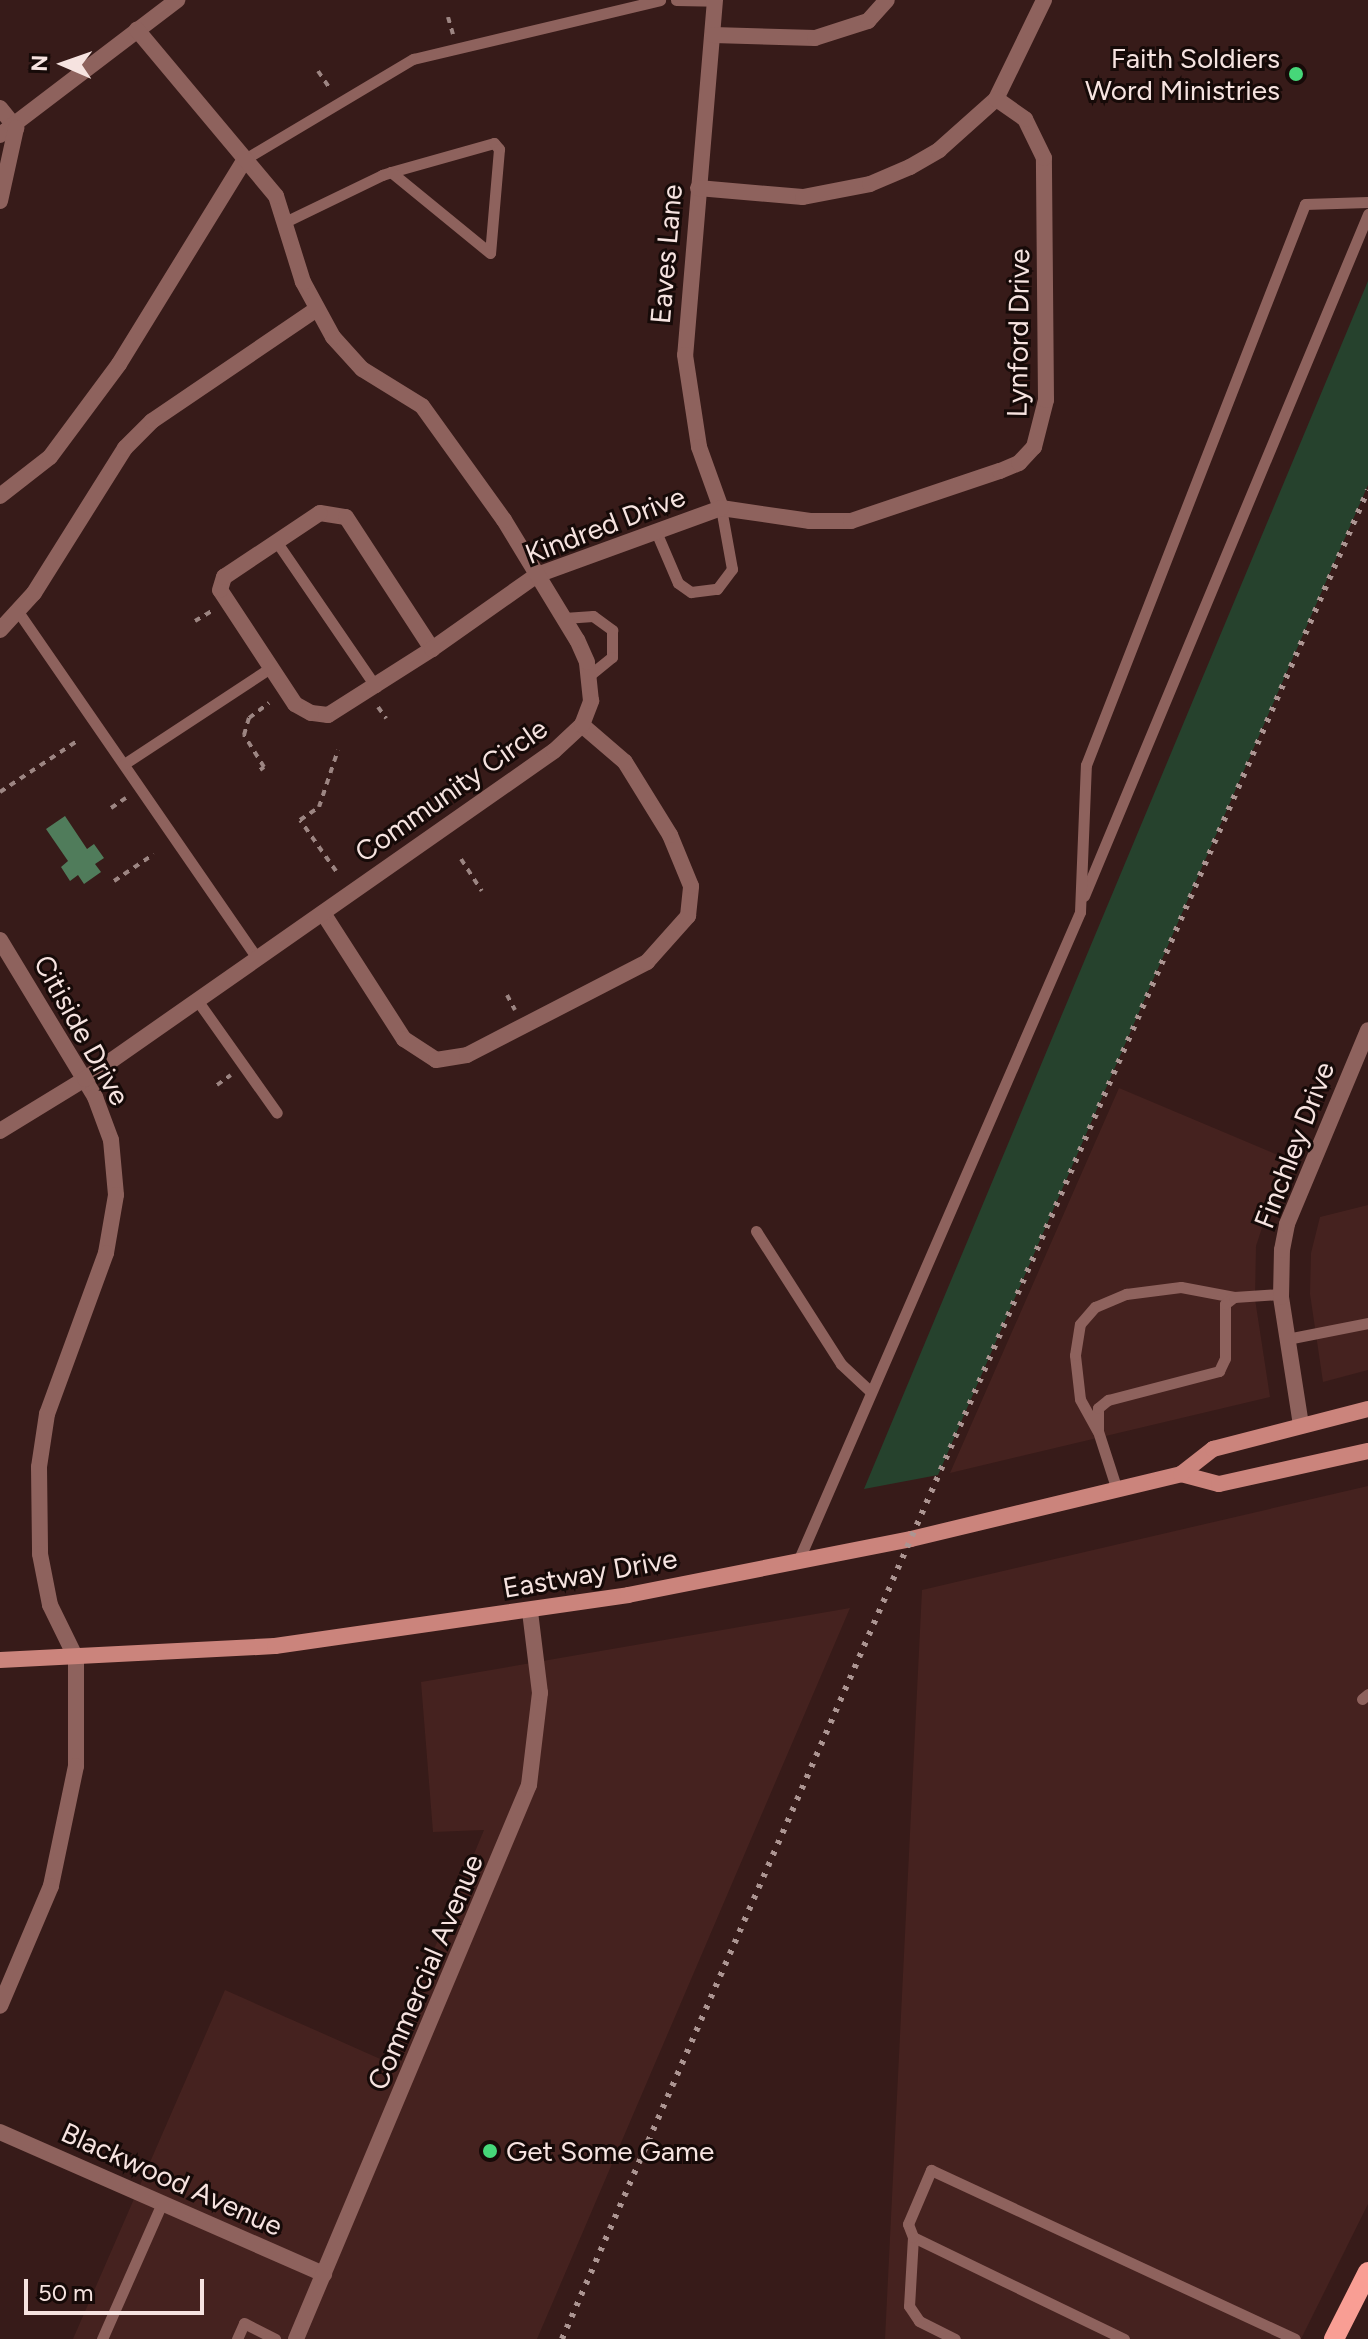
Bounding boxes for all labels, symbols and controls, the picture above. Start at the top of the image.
north arrow [24,24,104,104]
place label: Faith Soldiers Word Ministries [1085,41,1280,107]
text: N [26,54,53,72]
marker: Faith Soldiers Word Ministries [1287,65,1305,83]
street label: Eaves Lane [643,183,689,325]
street label: Lynford Drive [1000,248,1036,418]
street label: Kindred Drive [520,479,690,571]
street label: Community Circle [348,711,554,869]
street label: Citiside Drive [27,949,137,1111]
street label: Finchley Drive [1247,1057,1341,1233]
street label: Eastway Drive [500,1541,680,1605]
street label: Commercial Avenue [360,1849,490,2095]
street label: Blackwood Avenue [56,2115,288,2243]
place label: Get Some Game [506,2134,714,2168]
marker: Get Some Game [481,2142,499,2160]
scale bar [28,2263,208,2313]
text: 50 m [38,2278,94,2307]

